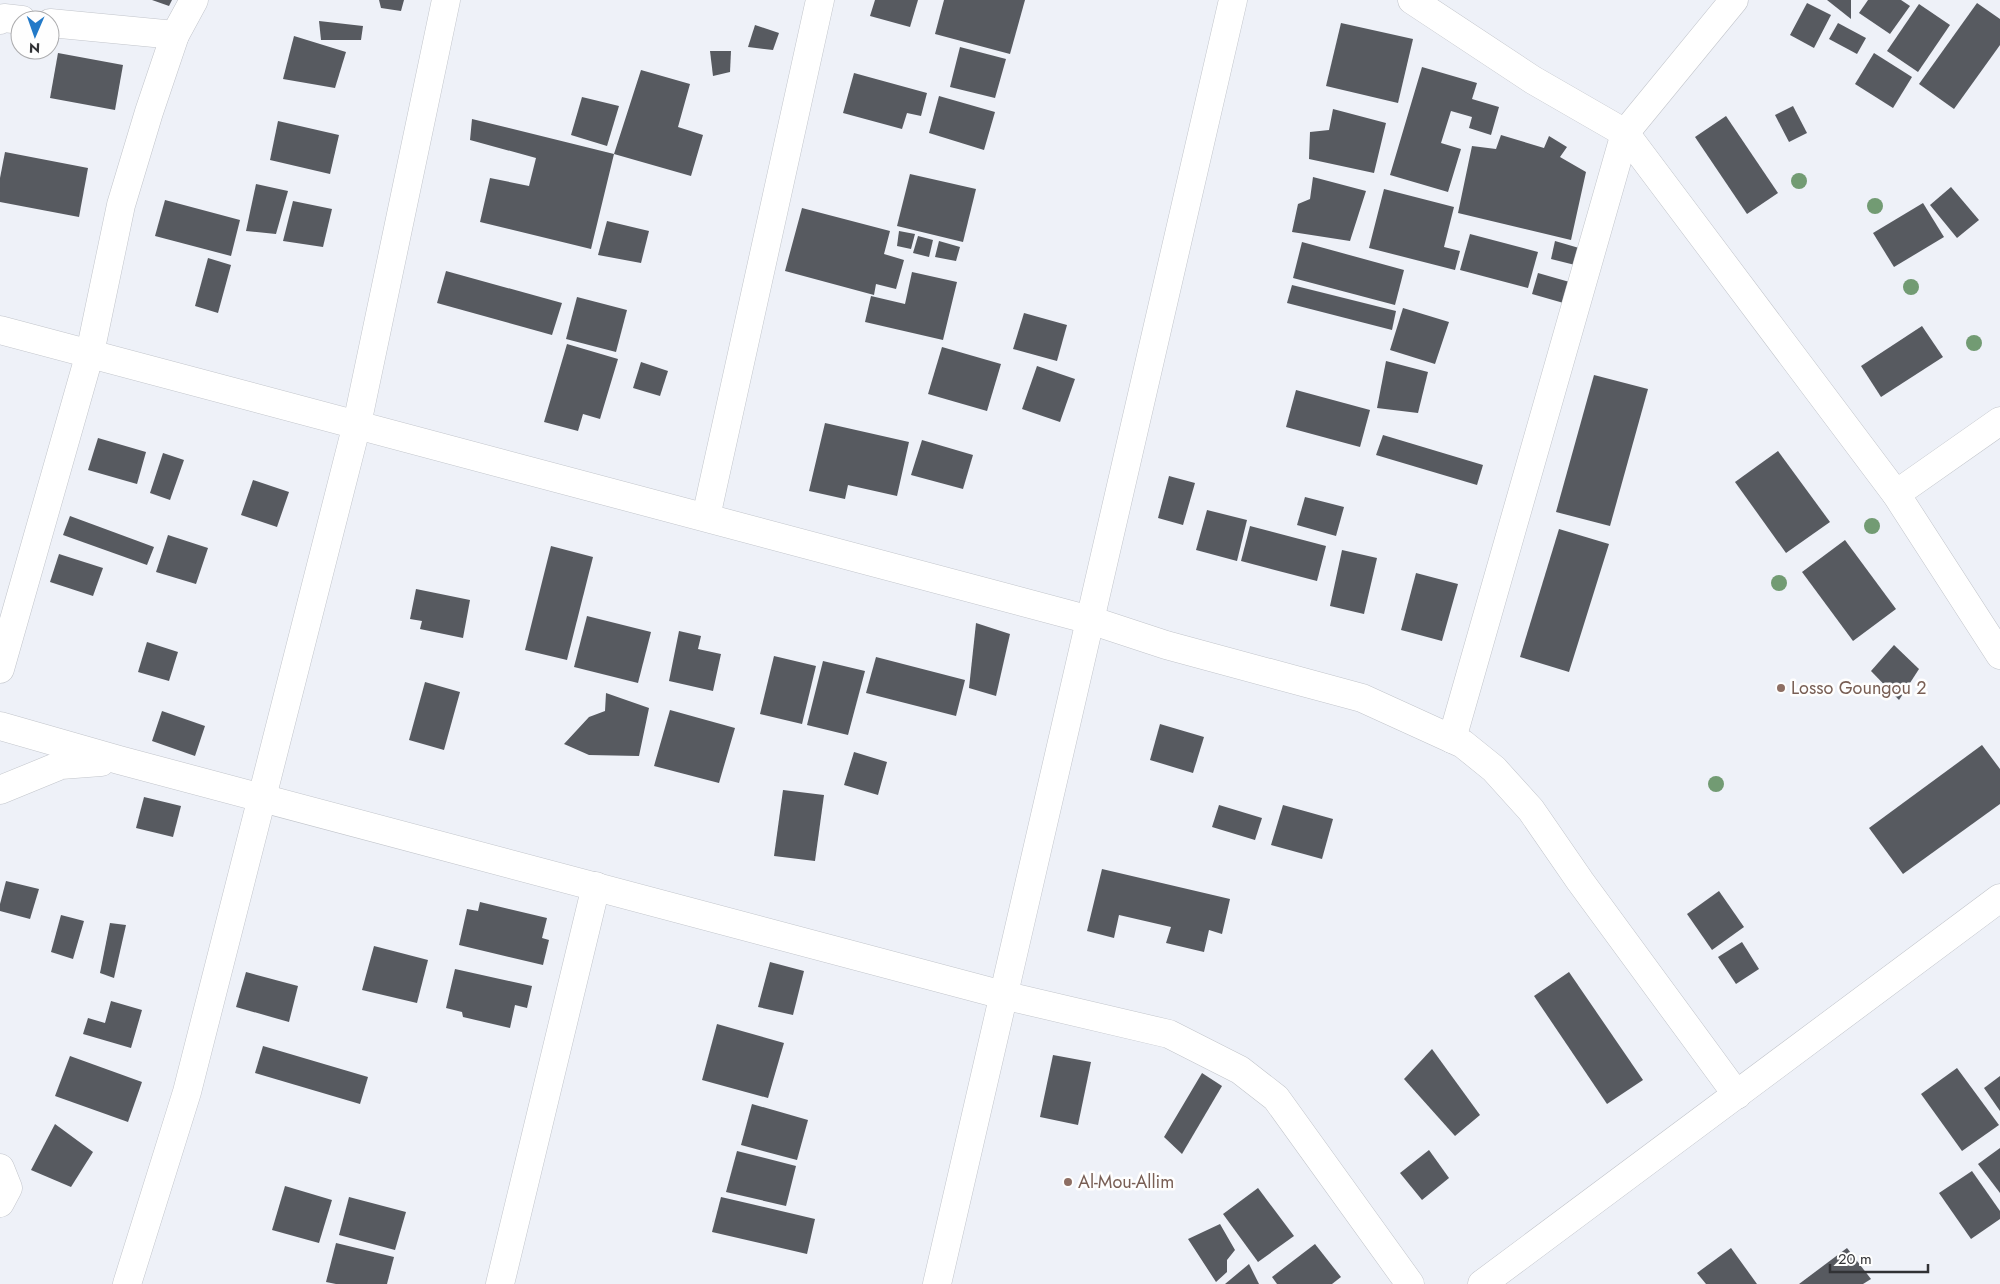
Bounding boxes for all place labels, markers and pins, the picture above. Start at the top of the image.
place label: Losso Goungou 2 [1791,675,1927,701]
marker: Losso Goungou 2 [1775,682,1787,694]
place label: Al-Mou-Allim [1078,1169,1174,1195]
marker: Al-Mou-Allim [1062,1176,1074,1188]

